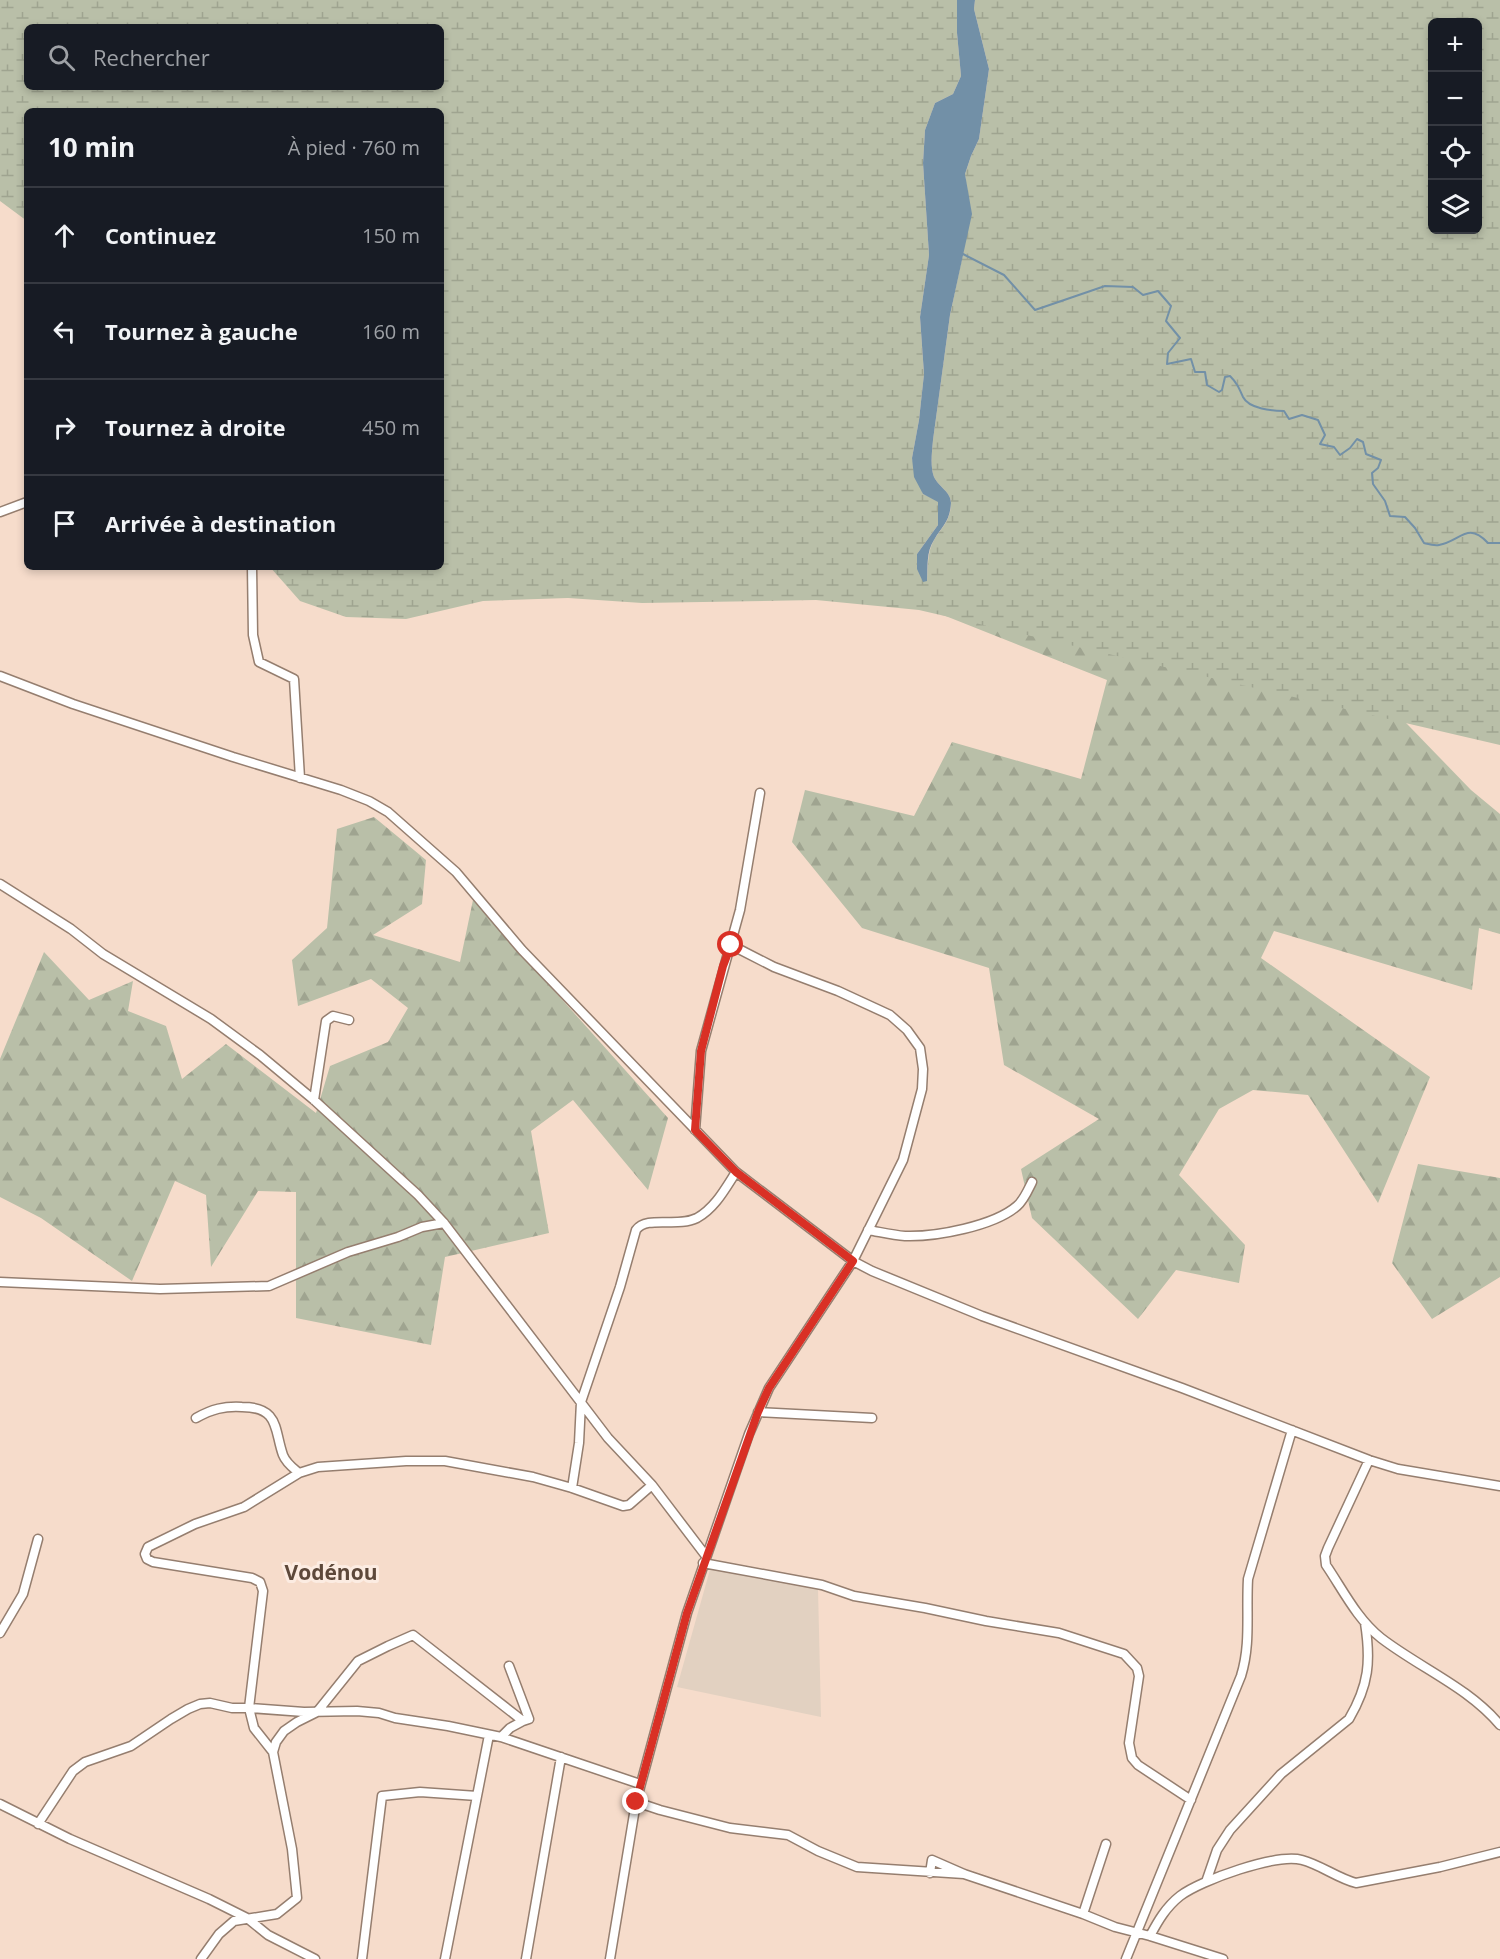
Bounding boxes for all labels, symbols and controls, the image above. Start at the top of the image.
map controls [1428,18,1482,234]
button: + [1428,18,1482,72]
search box [24,24,444,90]
icon: search [45,41,78,74]
text: Rechercher [93,42,210,72]
button: − [1428,72,1482,126]
button: locate [1428,126,1482,180]
text: 10 min [48,129,135,165]
text: À pied · 760 m [288,134,420,161]
button: layers [1428,180,1482,234]
icon: ahead [48,219,81,252]
text: Continuez [105,220,216,250]
text: 150 m [362,222,420,249]
icon: left [48,315,81,348]
text: Tournez à gauche [105,316,298,346]
text: 160 m [362,318,420,345]
icon: right [48,411,81,444]
text: Tournez à droite [105,412,286,442]
text: 450 m [362,414,420,441]
icon: arrive [48,507,81,540]
text: Arrivée à destination [105,508,336,538]
route start [717,931,743,957]
district label: Vodénou [285,1558,377,1586]
route end [622,1788,648,1814]

